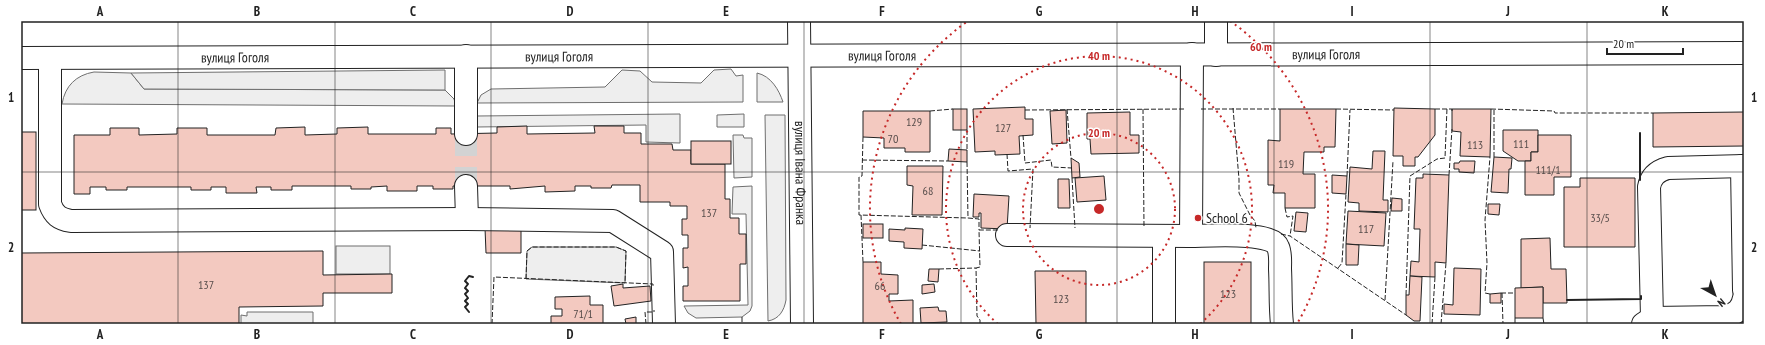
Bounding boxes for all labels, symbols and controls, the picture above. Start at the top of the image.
text: A [96,3,104,20]
text: B [254,3,260,20]
text: C [410,3,416,20]
text: D [567,3,574,20]
text: E [723,3,729,20]
text: F [879,3,885,20]
text: G [1036,3,1043,20]
text: H [1192,3,1199,20]
text: I [1350,3,1354,20]
text: J [1505,3,1510,20]
text: K [1662,3,1669,20]
scale bar [1607,30,1683,56]
text: 20 m [1613,36,1634,51]
text: 60 m [1250,39,1272,54]
street label: вулиця Гоголя [1292,45,1360,63]
street label: вулиця Гоголя [848,46,916,65]
street label: вулиця Гоголя [525,47,593,66]
street label: вулиця Гоголя [201,48,269,66]
text: 40 m [1088,48,1110,63]
text: 1 [8,89,14,106]
text: 1 [1751,89,1757,106]
house number: 129 [906,114,922,129]
house number: 127 [995,120,1011,135]
street label: вулиця Івана Франка [791,121,810,225]
text: 20 m [1088,125,1110,140]
house number: 70 [888,131,898,146]
house number: 111 [1513,136,1529,151]
house number: 113 [1467,137,1483,152]
house number: 119 [1278,156,1294,171]
house number: 111/1 [1535,162,1561,177]
house number: 68 [923,183,933,198]
centre of rings [1092,202,1106,216]
house number: 137 [701,205,717,220]
place label: School 6 [1206,209,1248,227]
house number: 33/5 [1590,210,1610,225]
marker: School 6 [1193,213,1203,223]
house number: 117 [1358,221,1374,236]
text: 2 [8,239,14,256]
text: 2 [1751,239,1757,256]
north arrow [1695,275,1735,315]
house number: 137 [198,277,214,292]
house number: 66 [875,278,885,293]
house number: 123 [1220,286,1236,301]
house number: 123 [1053,291,1069,306]
text: N [1715,295,1728,310]
house number: 71/1 [573,306,593,321]
text: A [96,326,104,343]
text: B [254,326,260,343]
text: C [410,326,416,343]
text: D [567,326,574,343]
text: E [723,326,729,343]
text: F [879,326,885,343]
text: G [1036,326,1043,343]
text: H [1192,326,1199,343]
text: I [1350,326,1354,343]
text: J [1505,326,1510,343]
text: K [1662,326,1669,343]

